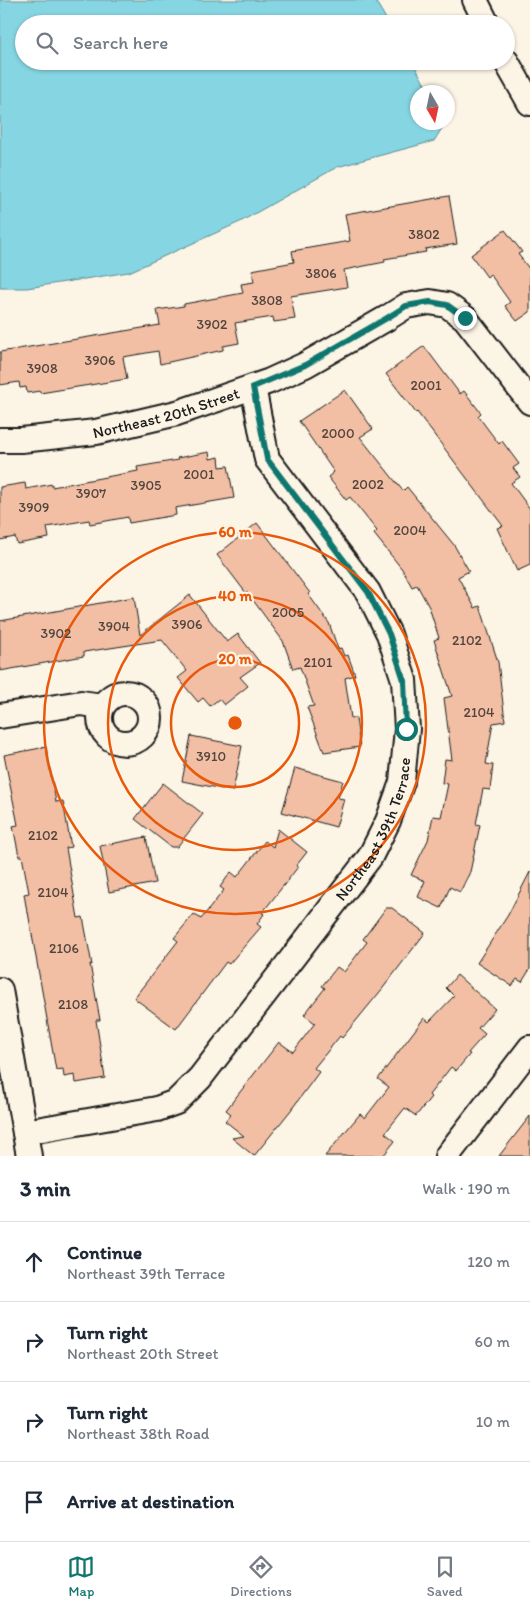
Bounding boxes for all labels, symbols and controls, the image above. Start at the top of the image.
search box [15,15,515,70]
icon: search [33,29,61,57]
text: Search here [73,31,168,54]
north arrow [410,85,455,130]
house number: 3802 [408,226,440,243]
house number: 3806 [305,265,337,282]
house number: 3808 [251,292,283,309]
route end [454,307,477,330]
house number: 3902 [197,316,228,333]
house number: 3906 [85,352,115,369]
house number: 3908 [26,360,58,377]
house number: 2001 [410,377,442,394]
street label: Northeast 20th Street [91,383,242,442]
house number: 2000 [321,425,355,442]
house number: 2001 [183,466,215,483]
house number: 2002 [352,476,385,493]
house number: 3905 [131,477,161,494]
house number: 3907 [76,485,106,502]
house number: 3909 [19,499,49,516]
house number: 2004 [393,522,427,539]
text: 60 m [218,523,252,541]
text: 40 m [218,587,253,605]
house number: 2005 [272,604,304,621]
house number: 3906 [172,616,202,633]
house number: 3904 [98,618,131,635]
house number: 3902 [41,625,72,642]
house number: 2102 [452,632,483,649]
text: 20 m [218,650,252,668]
house number: 2101 [304,654,333,671]
house number: 2104 [464,704,495,721]
centre of rings [226,714,244,732]
route start [395,718,418,741]
house number: 3910 [196,748,226,765]
street label: Northeast 39th Terrace [331,756,414,904]
house number: 2102 [28,827,59,844]
house number: 2104 [38,884,69,901]
house number: 2106 [49,940,79,957]
house number: 2108 [58,996,88,1013]
text: 3 min [20,1176,70,1201]
text: Walk · 190 m [422,1179,510,1198]
text: Continue [67,1241,142,1264]
icon: ahead [20,1248,48,1276]
text: 120 m [467,1252,510,1271]
text: Northeast 39th Terrace [67,1264,225,1283]
text: Turn right [67,1321,148,1344]
icon: right [20,1328,48,1356]
text: 60 m [475,1332,510,1351]
text: Northeast 20th Street [67,1344,219,1363]
text: Turn right [67,1401,148,1424]
icon: right [20,1408,48,1436]
text: 10 m [476,1412,510,1431]
text: Northeast 38th Road [67,1424,209,1443]
icon: arrive [20,1488,48,1516]
text: Arrive at destination [67,1490,234,1513]
tab: Map [67,1553,95,1600]
tab: Directions [230,1553,292,1600]
tab: Saved [427,1553,463,1600]

